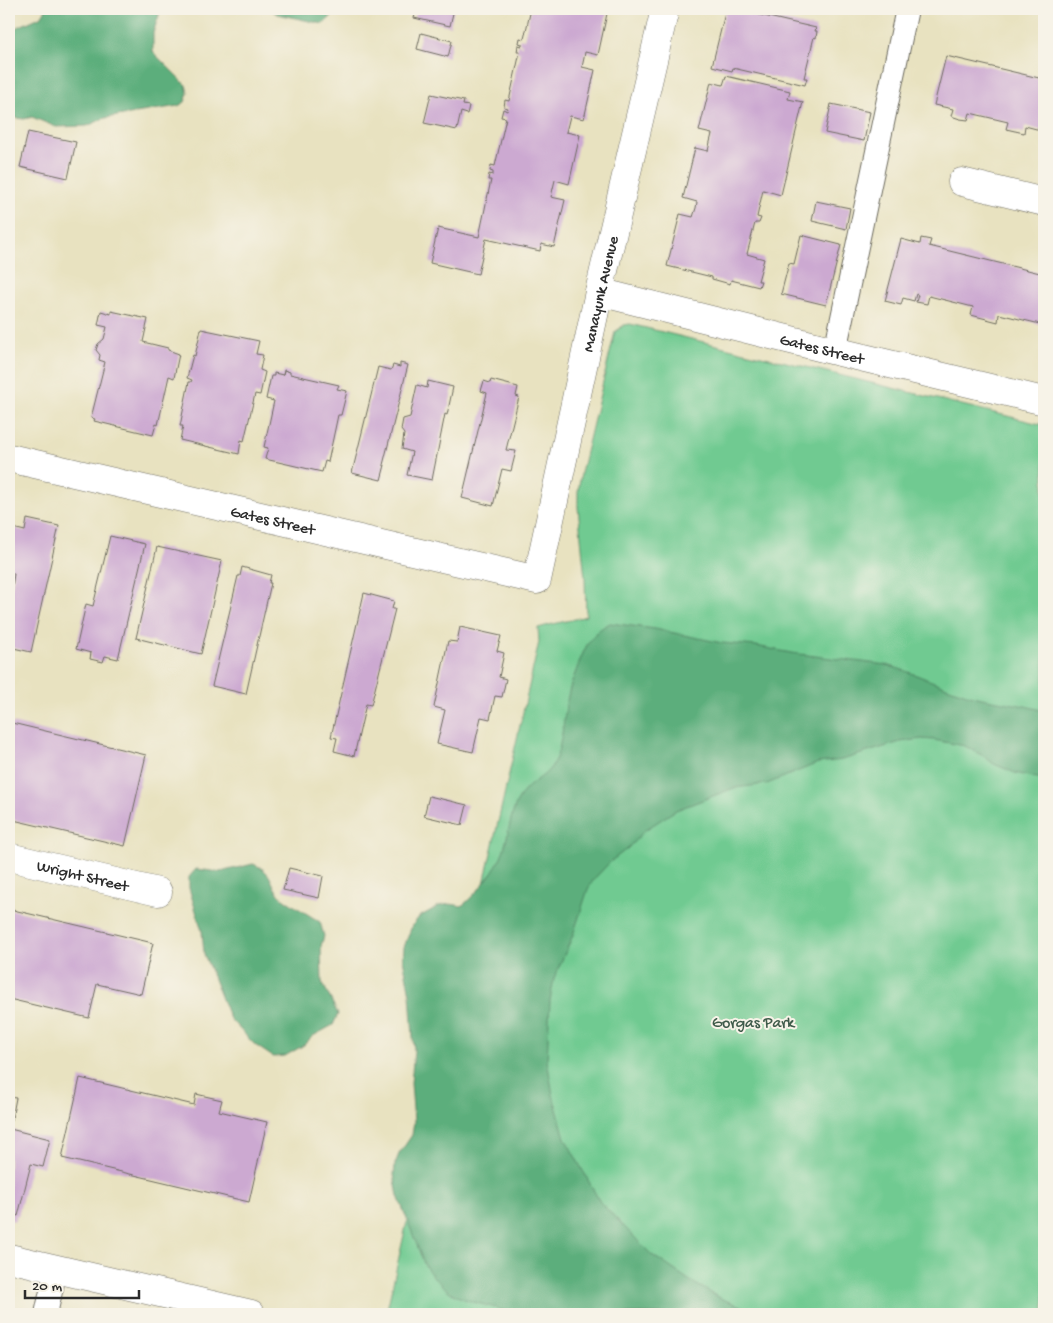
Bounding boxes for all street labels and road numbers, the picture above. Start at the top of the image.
street label: Manayunk Avenue [580,234,625,354]
street label: Gates Street [777,332,867,371]
street label: Gates Street [228,503,318,542]
street label: Wright Street [35,858,131,898]

